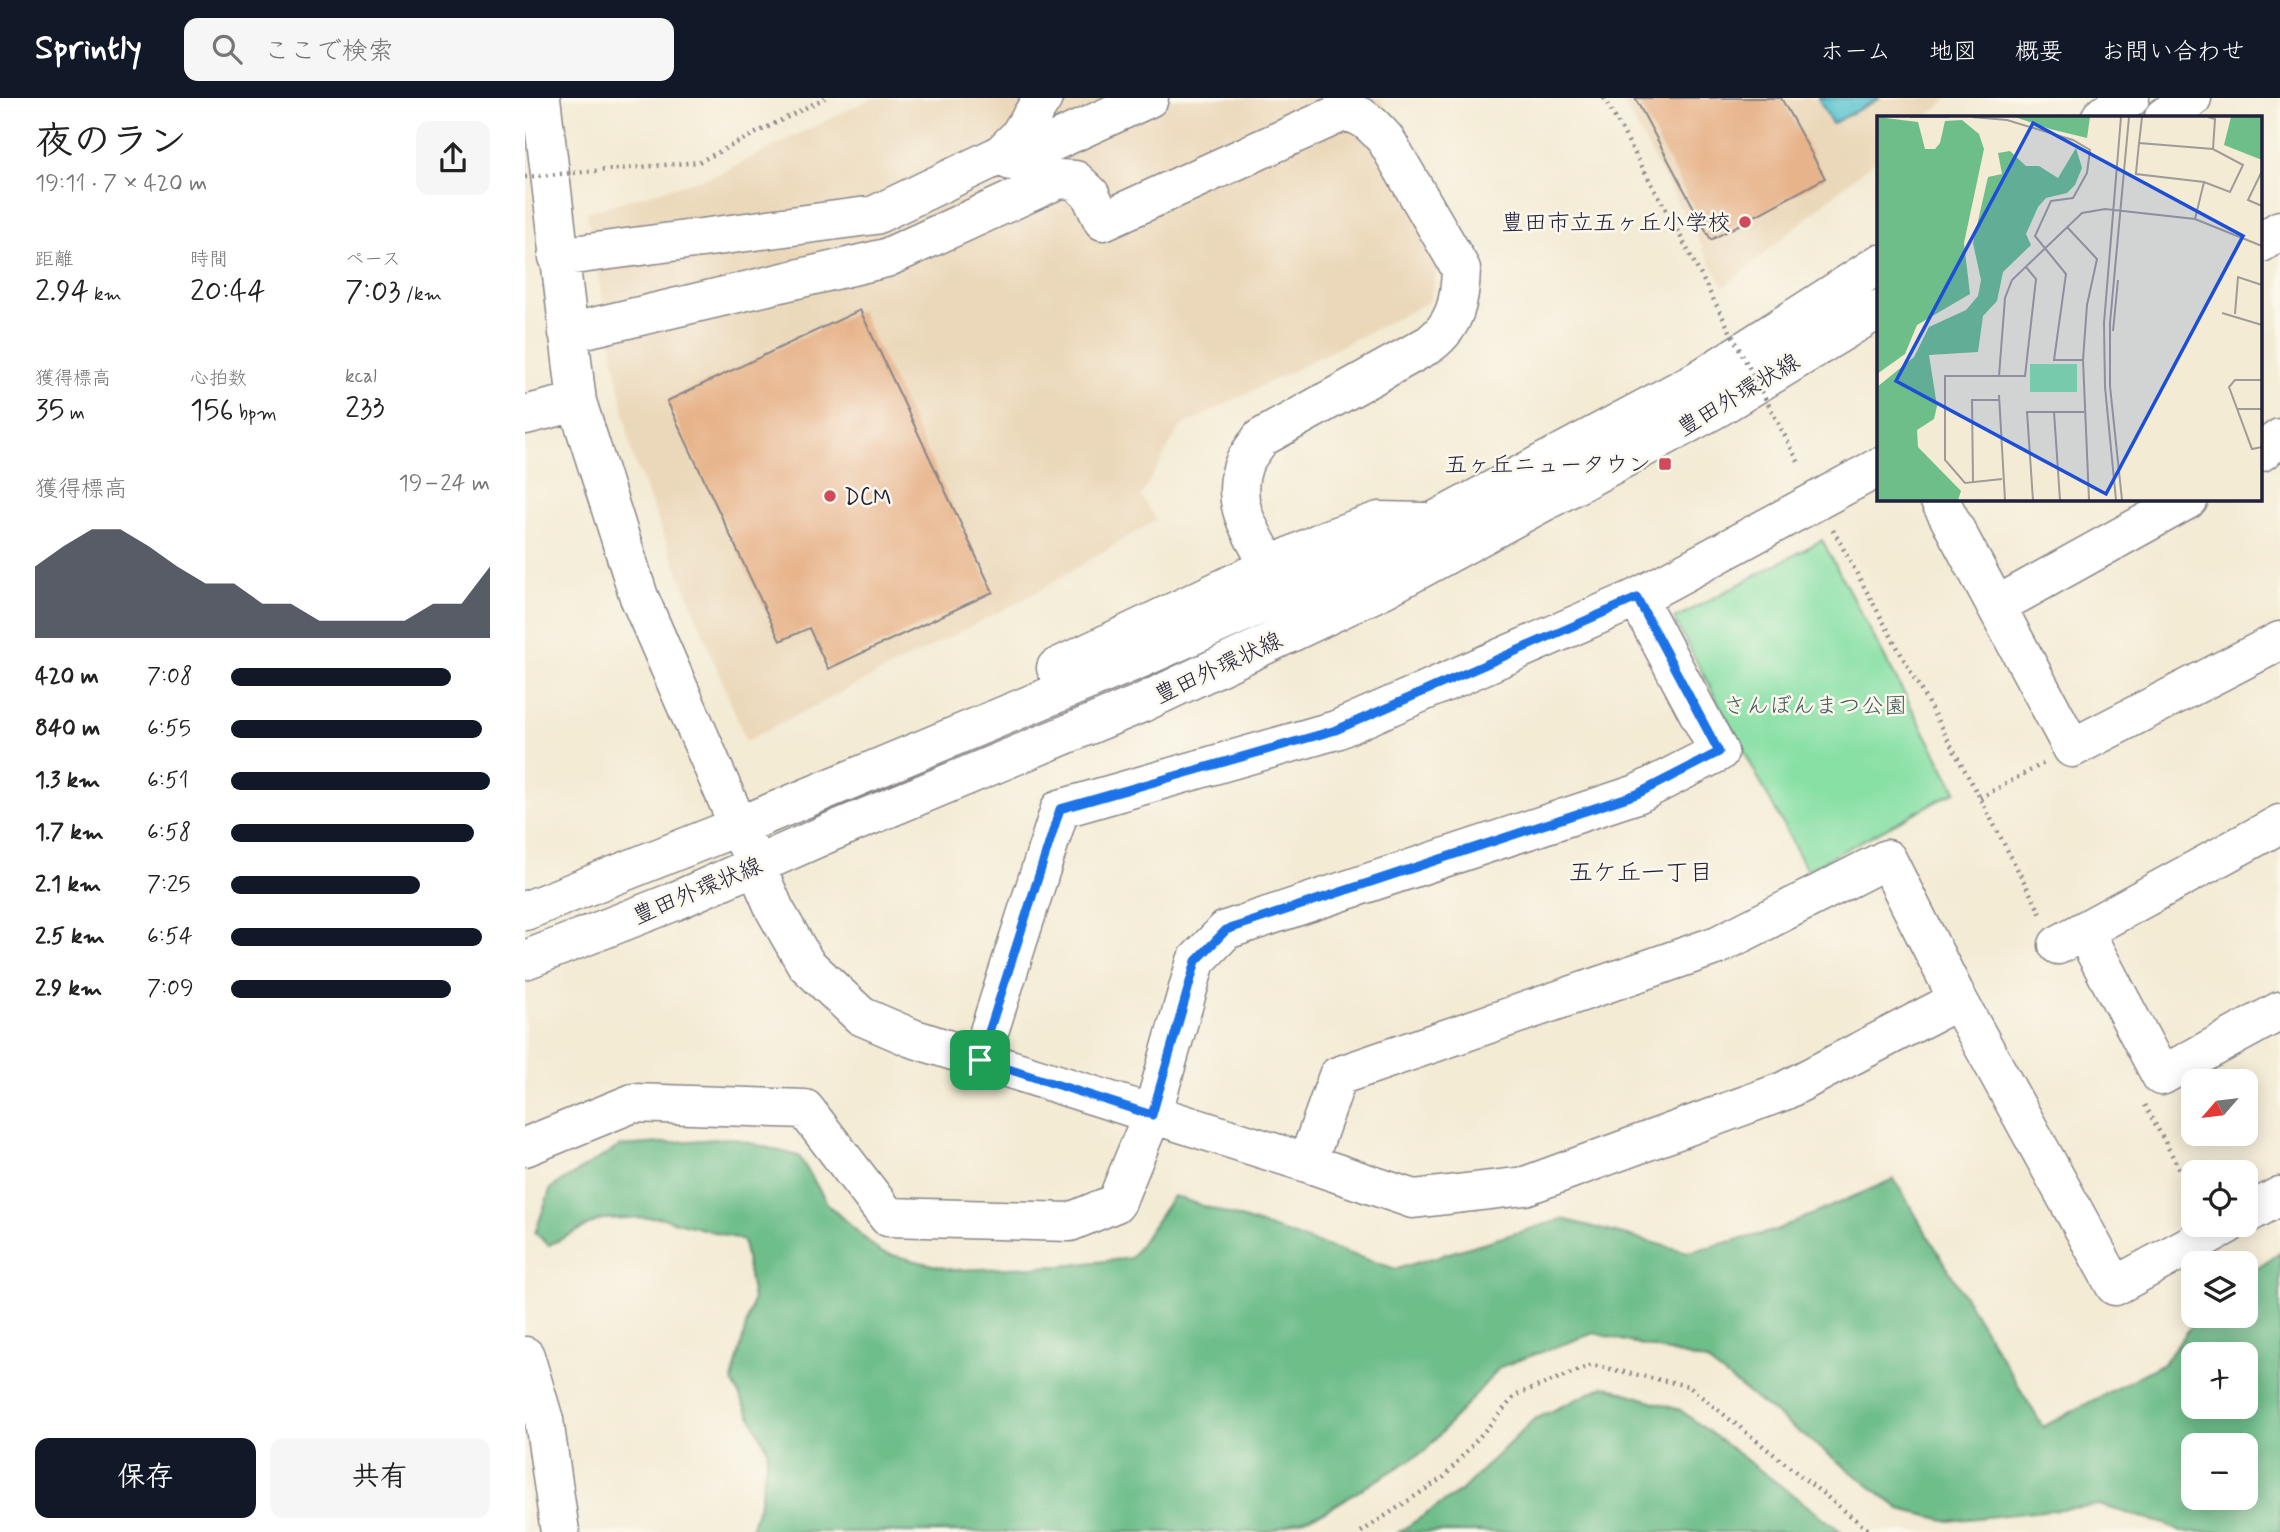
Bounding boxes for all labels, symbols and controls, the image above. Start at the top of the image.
search box [184,18,674,81]
text: Sprintly [35,27,142,71]
icon: search [208,30,246,68]
text: ここで検索 [264,35,394,69]
text: ホーム [1820,37,1891,68]
text: 地図 [1929,37,1977,68]
text: 概要 [2015,37,2063,68]
text: お問い合わせ [2101,37,2245,68]
inset map [1877,116,2263,500]
text: 夜のラン [35,118,187,167]
button: share [416,121,490,195]
text: 19:11 · 7 × 420 m [35,169,207,199]
place label: 豊田市立五ヶ丘小学校 [1501,209,1731,239]
marker: 豊田市立五ヶ丘小学校 [1737,214,1753,230]
text: 距離 [35,247,73,272]
text: 時間 [190,247,228,272]
text: ペース [345,247,401,272]
text: 2.94 [35,272,89,311]
text: 20:44 [190,272,266,311]
text: 7:03 [345,272,401,311]
text: km [89,282,122,307]
text: /km [401,282,442,307]
street label: 豊田外環状線 [1672,347,1806,444]
text: kcal [345,364,377,389]
text: 獲得標高 [35,366,111,391]
text: 心拍数 [190,366,247,391]
text: 233 [345,389,385,428]
text: 35 [35,391,65,430]
text: 156 [190,391,234,430]
text: m [65,401,85,426]
text: bpm [234,401,277,426]
place label: 五ヶ丘ニュータウン [1444,451,1651,481]
marker: 五ヶ丘ニュータウン [1657,456,1673,472]
text: 19–24 m [399,469,490,499]
text: 獲得標高 [35,475,127,505]
place label: DCM [844,483,892,513]
marker: DCM [822,488,838,504]
street label: 豊田外環状線 [1150,626,1288,712]
text: 420 m [35,662,99,692]
text: 7:08 [147,662,193,692]
park label: さんぼんまつ公園 [1723,692,1907,722]
text: 840 m [35,714,100,744]
text: 6:55 [147,714,191,744]
text: 1.3 km [35,766,100,796]
text: 6:51 [147,766,189,796]
text: 1.7 km [35,818,104,848]
text: 6:58 [147,818,191,848]
street label: 豊田外環状線 [628,851,767,933]
district label: 五ケ丘一丁目 [1569,858,1713,889]
text: 2.1 km [35,870,101,900]
text: 7:25 [147,870,191,900]
text: 2.5 km [35,922,105,952]
text: 6:54 [147,922,193,952]
text: 2.9 km [35,974,102,1004]
text: 7:09 [147,974,194,1004]
pin [950,1030,1010,1090]
icon: arrive [961,1041,999,1079]
north arrow [2181,1069,2257,1146]
map controls [2181,1069,2258,1510]
button: locate [2181,1160,2258,1237]
button: layers [2181,1251,2258,1328]
button: + [2181,1342,2258,1419]
button: − [2181,1433,2258,1510]
button: 保存 [35,1438,256,1518]
button: 共有 [270,1438,490,1518]

